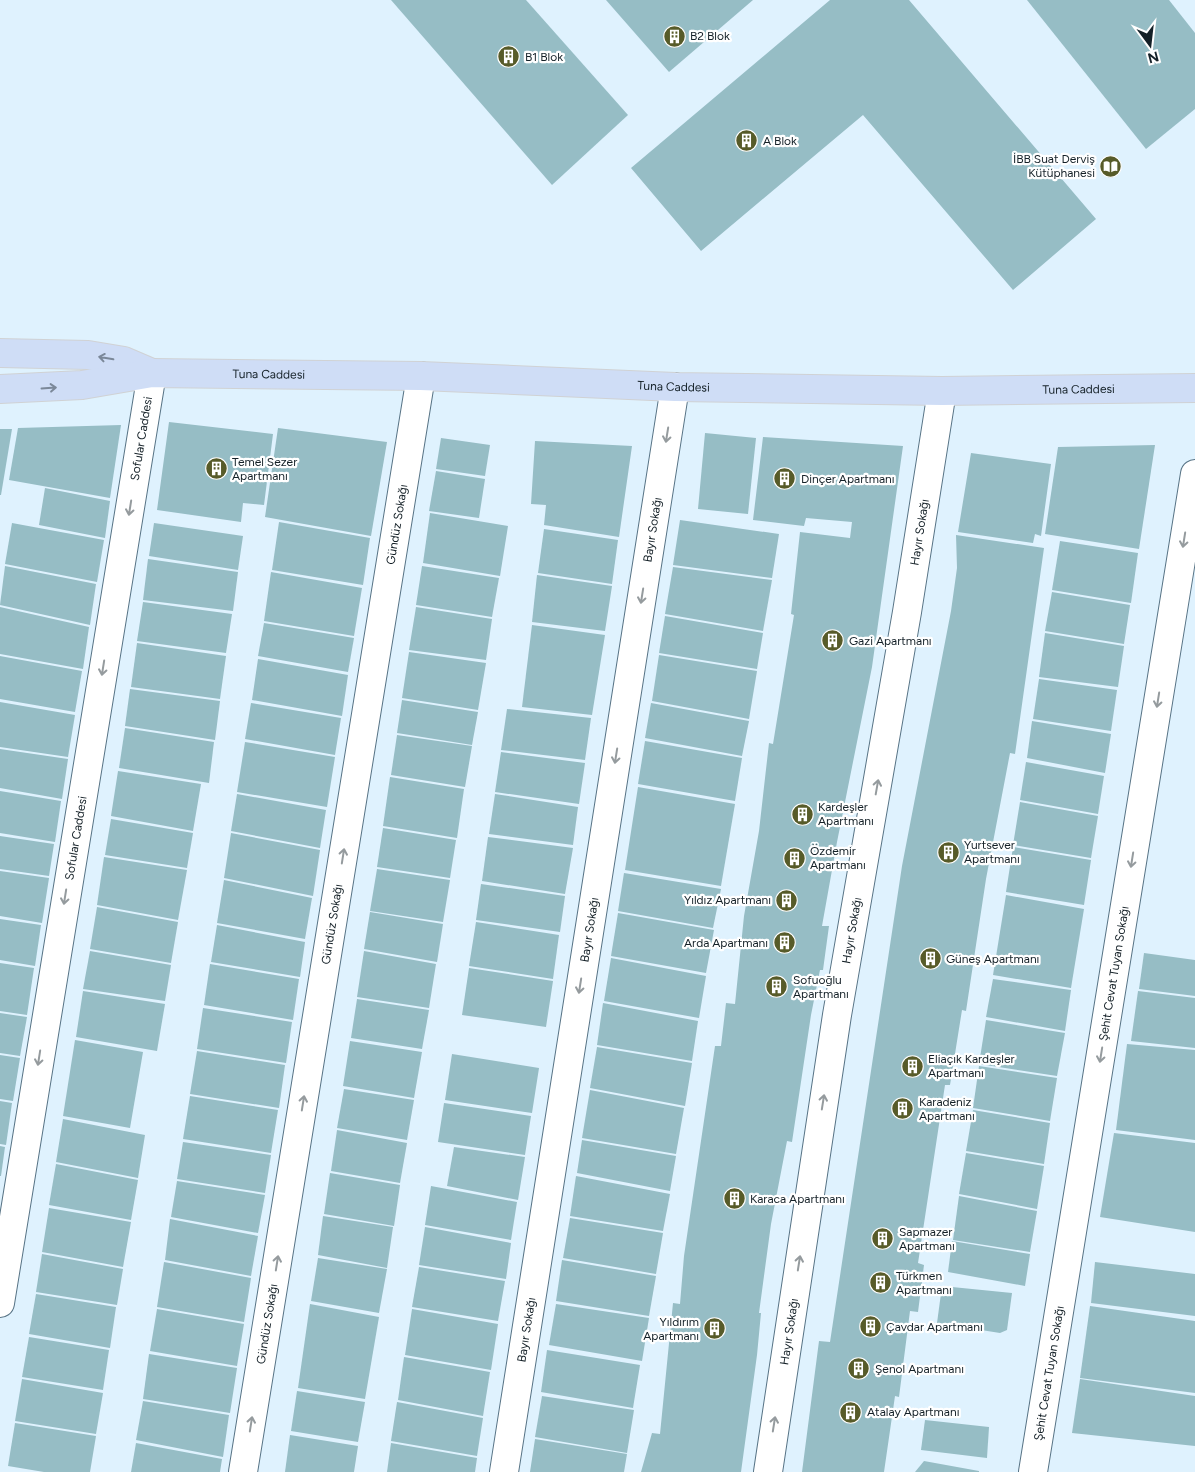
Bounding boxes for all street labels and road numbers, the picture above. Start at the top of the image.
street label: Tuna Caddesi [233,367,305,382]
street label: Tuna Caddesi [637,378,710,395]
street label: Tuna Caddesi [1042,382,1115,397]
street label: Sofular Caddesi [128,395,155,482]
street label: Gündüz Sokağı [383,483,410,566]
street label: Bayır Sokağı [641,496,665,563]
street label: Hayır Sokağı [907,498,932,566]
street label: Sofular Caddesi [62,795,90,881]
street label: Gündüz Sokağı [319,883,345,965]
street label: Bayır Sokağı [577,896,601,963]
street label: Hayır Sokağı [839,896,864,965]
street label: Şehit Cevat Tuyan Sokağı [1096,905,1132,1042]
street label: Gündüz Sokağı [254,1283,280,1365]
street label: Bayır Sokağı [514,1296,538,1363]
street label: Hayır Sokağı [777,1297,801,1366]
street label: Şehit Cevat Tuyan Sokağı [1031,1305,1067,1442]

